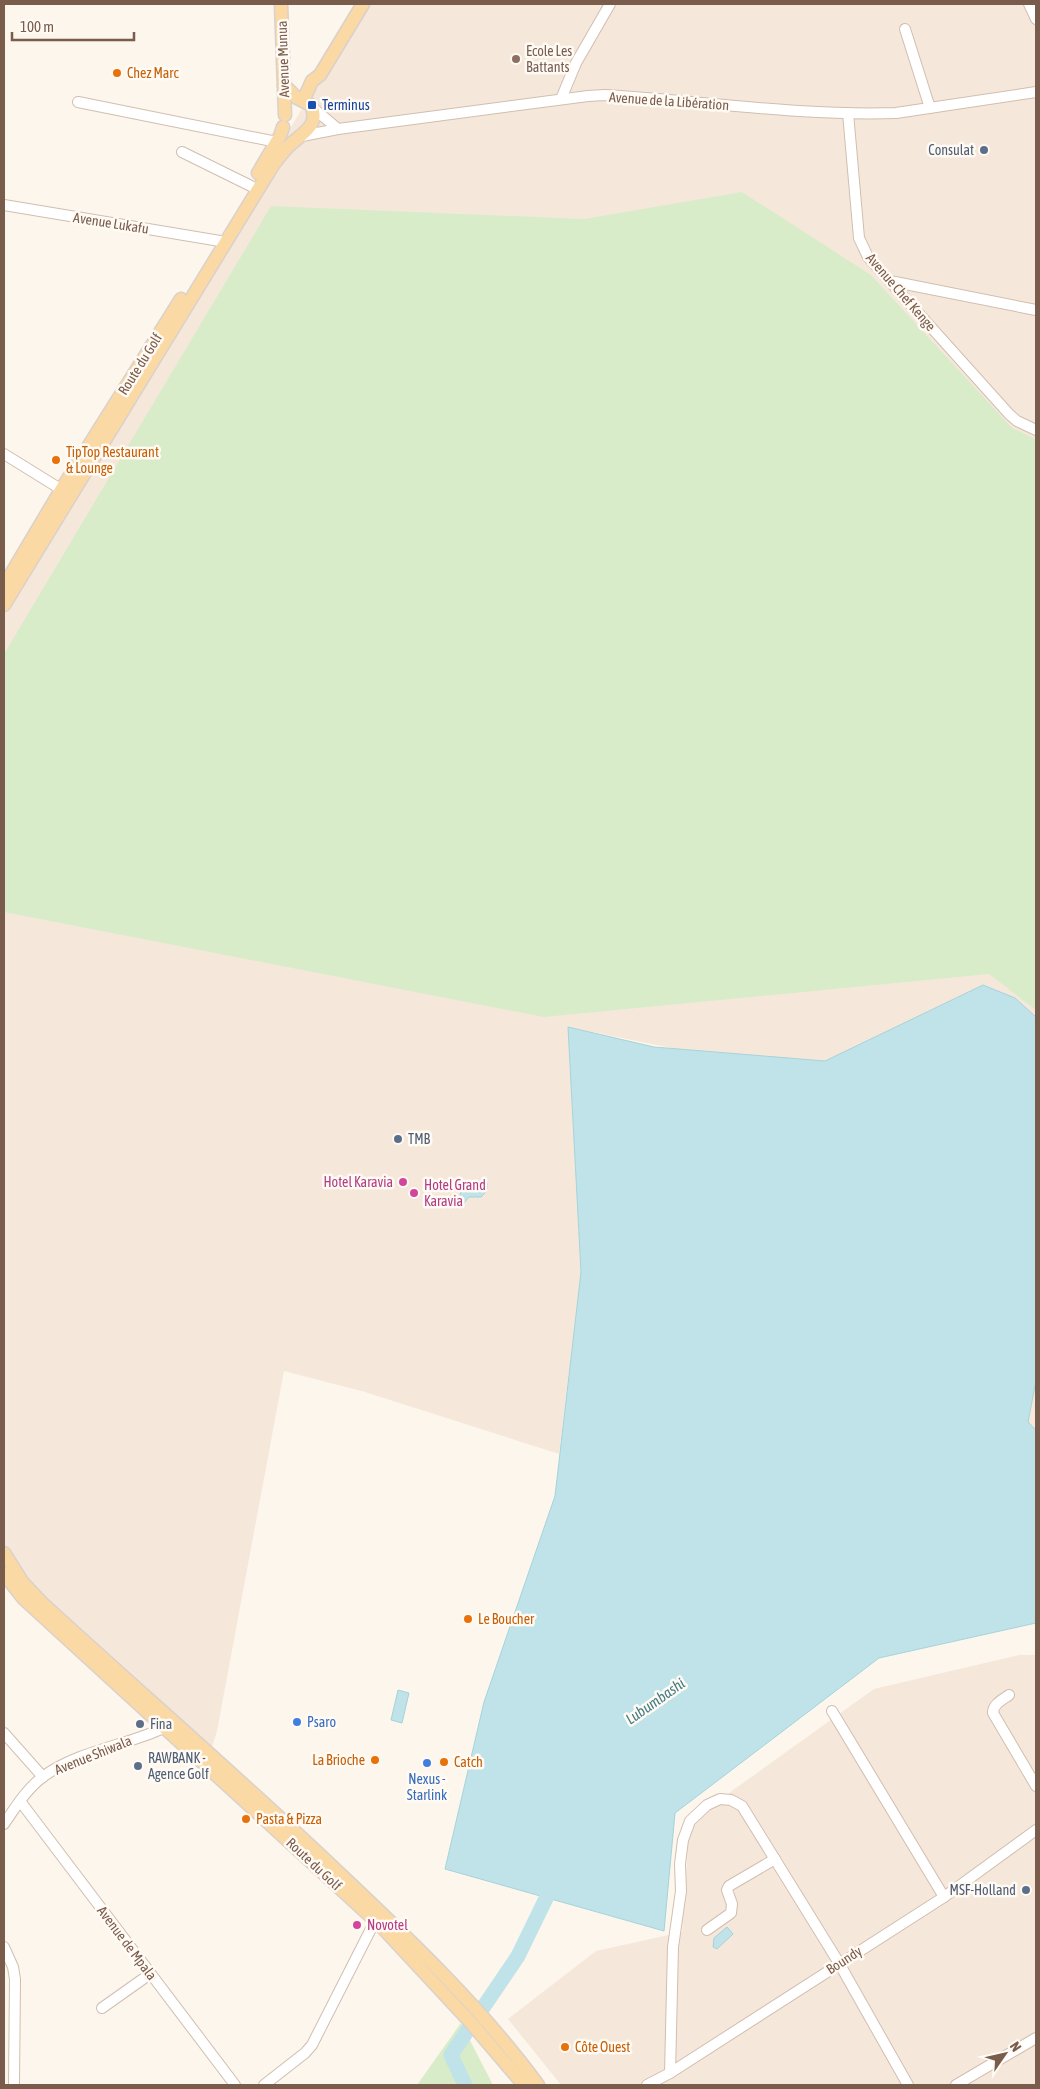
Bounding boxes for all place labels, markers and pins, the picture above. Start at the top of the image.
place label: Ecole Les Battants [526,43,572,75]
marker: Ecole Les Battants [510,53,522,65]
place label: Chez Marc [127,65,179,81]
marker: Chez Marc [111,67,123,79]
place label: Terminus [322,97,370,113]
marker: Terminus [306,99,318,111]
place label: Consulat [928,142,974,158]
marker: Consulat [978,144,990,156]
place label: TipTop Restaurant & Lounge [66,444,159,476]
marker: TipTop Restaurant & Lounge [50,454,62,466]
place label: TMB [408,1131,431,1147]
marker: TMB [392,1133,404,1145]
place label: Hotel Karavia [323,1174,393,1190]
marker: Hotel Karavia [397,1176,409,1188]
place label: Hotel Grand Karavia [424,1177,486,1209]
marker: Hotel Grand Karavia [408,1187,420,1199]
place label: Le Boucher [478,1611,535,1627]
marker: Le Boucher [462,1613,474,1625]
place label: Psaro [307,1714,336,1730]
place label: Fina [150,1716,172,1732]
marker: Psaro [291,1716,303,1728]
marker: Fina [134,1718,146,1730]
place label: RAWBANK - Agence Golf [148,1750,209,1782]
place label: La Brioche [312,1752,365,1768]
marker: La Brioche [369,1754,381,1766]
place label: Catch [454,1754,483,1770]
marker: Catch [438,1756,450,1768]
marker: Nexus - Starlink [421,1757,433,1769]
marker: RAWBANK - Agence Golf [132,1760,144,1772]
place label: Nexus - Starlink [407,1771,447,1803]
place label: Pasta & Pizza [256,1811,322,1827]
marker: Pasta & Pizza [240,1813,252,1825]
place label: MSF-Holland [950,1882,1016,1898]
marker: MSF-Holland [1020,1884,1032,1896]
place label: Novotel [367,1917,408,1933]
marker: Novotel [351,1919,363,1931]
place label: Côte Ouest [575,2039,630,2055]
marker: Côte Ouest [559,2041,571,2053]

